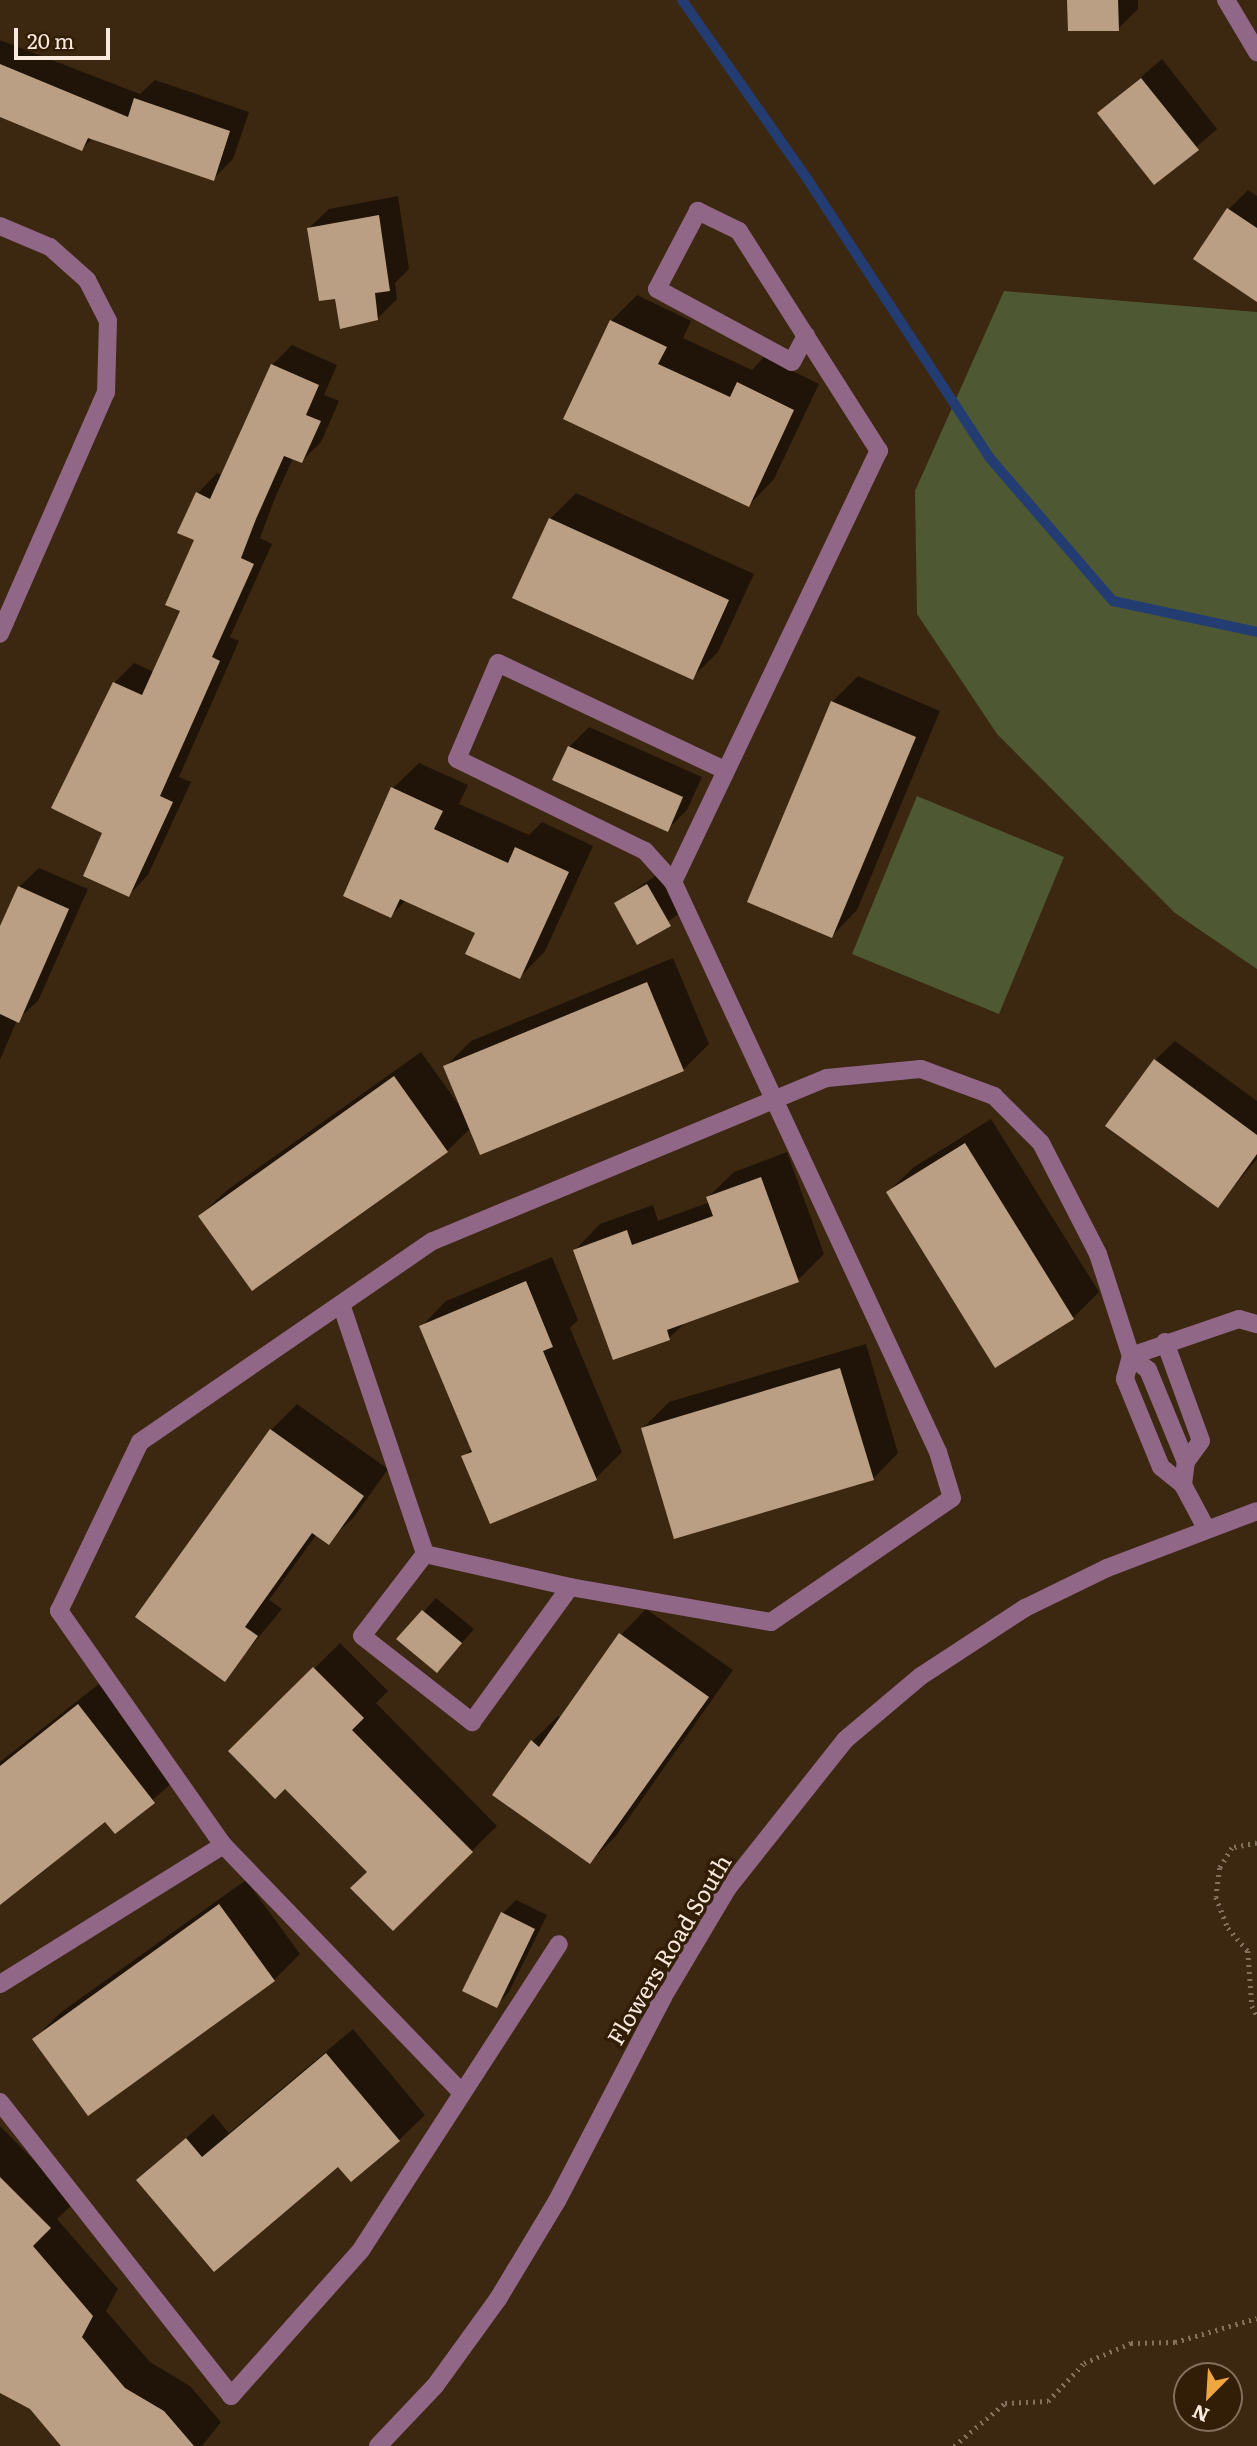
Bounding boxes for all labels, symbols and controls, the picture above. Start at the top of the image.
scale bar [18,14,114,58]
text: 20 m [27,24,74,55]
street label: Flowers Road South [600,1849,736,2049]
north arrow [1173,2362,1243,2432]
text: N [1187,2398,1213,2430]

